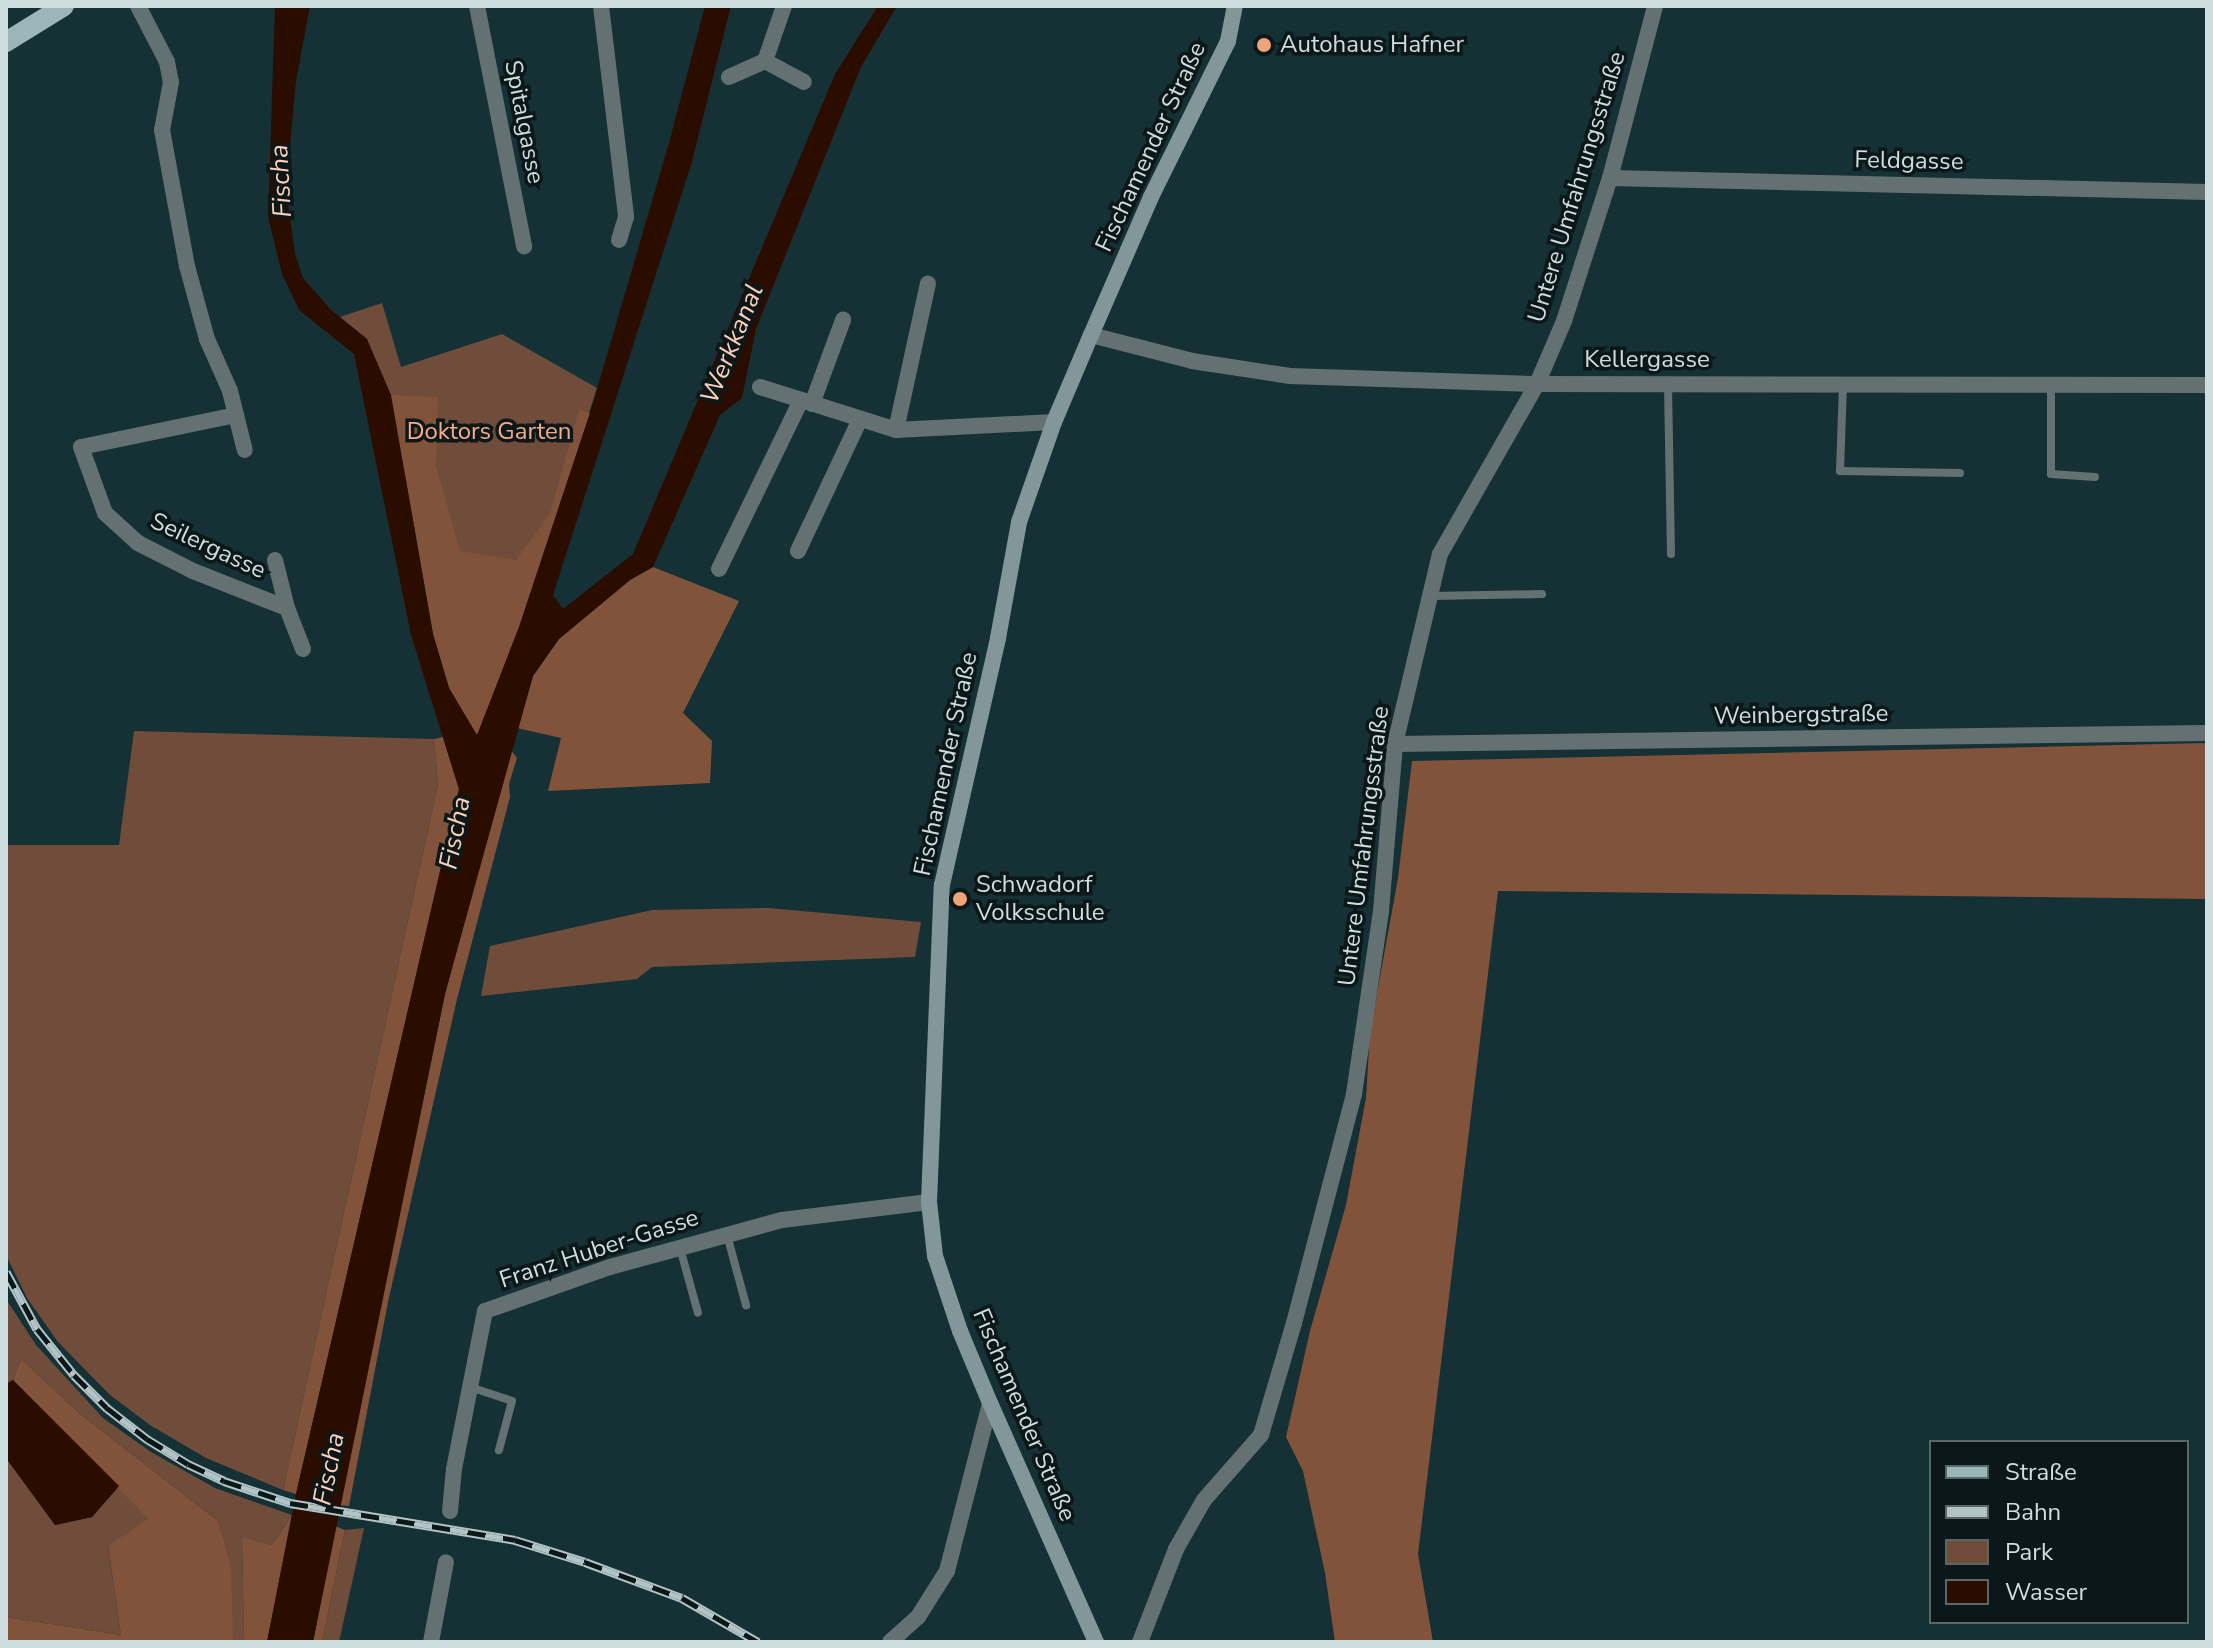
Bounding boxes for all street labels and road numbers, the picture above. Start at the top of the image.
street label: Fischamender Straße [1090,38,1212,256]
street label: Untere Umfahrungsstraße [1522,48,1632,326]
street label: Spitalgasse [498,58,550,186]
street label: Feldgasse [1854,146,1964,176]
street label: Kellergasse [1584,346,1710,374]
street label: Seilergasse [146,507,270,585]
street label: Fischamender Straße [908,649,984,879]
street label: Weinbergstraße [1713,699,1889,731]
street label: Untere Umfahrungsstraße [1333,704,1395,988]
street label: Franz Huber-Gasse [496,1203,702,1295]
street label: Fischamender Straße [966,1304,1082,1526]

